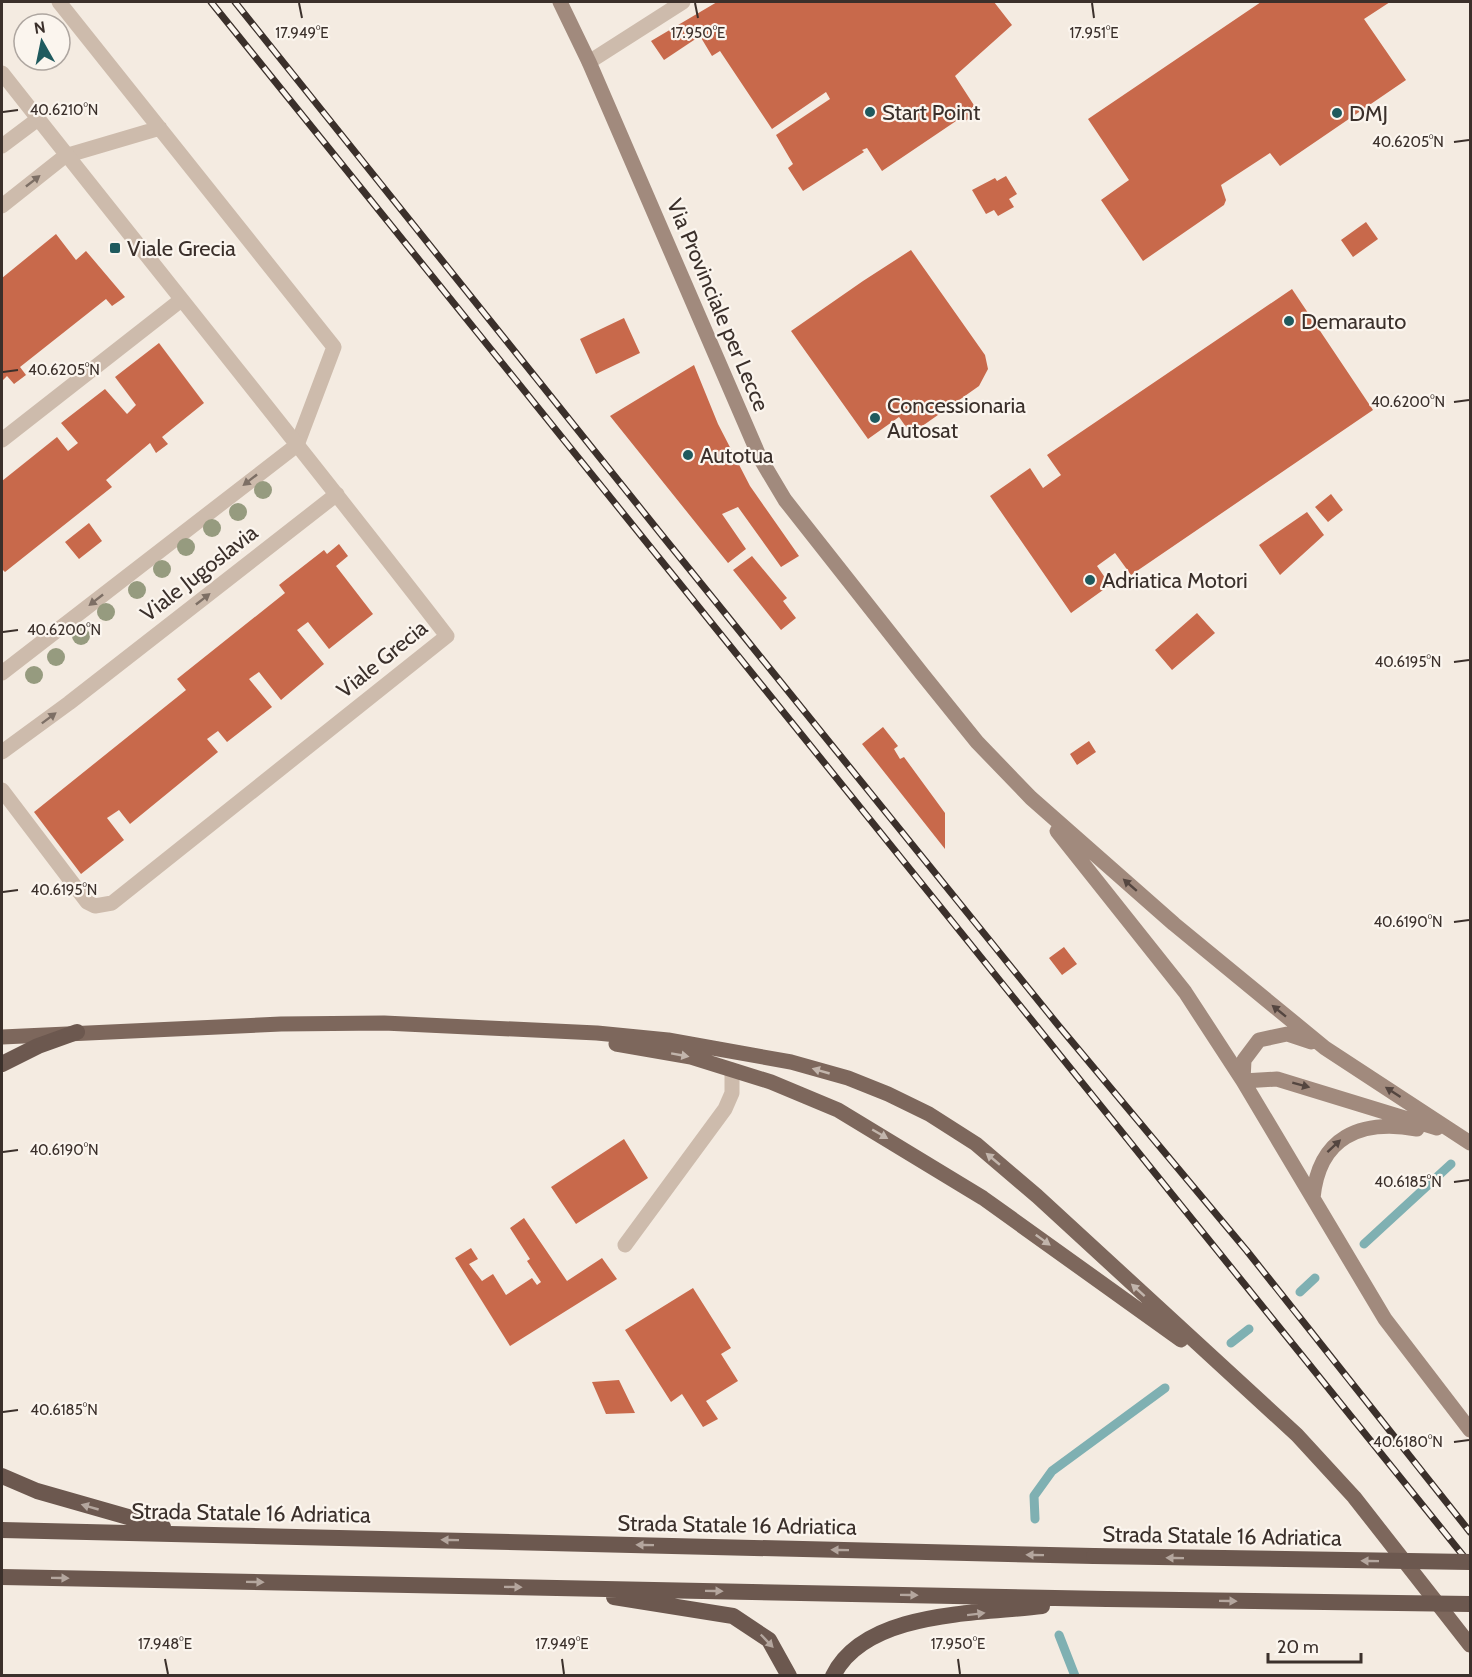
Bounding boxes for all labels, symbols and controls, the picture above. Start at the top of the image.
north arrow [12,12,72,72]
text: N [33,17,47,38]
text: 17.949°E [275,24,329,42]
text: 17.950°E [671,24,725,42]
text: 17.951°E [1069,24,1119,42]
place label: Start Point [882,99,981,126]
place label: DMJ [1349,100,1388,127]
text: 40.6210°N [30,101,98,119]
marker: Start Point [863,105,877,119]
marker: DMJ [1330,106,1344,120]
text: 40.6205°N [1372,133,1444,151]
one-way arrow [26,176,41,188]
street label: Via Provinciale per Lecce [661,195,775,415]
place label: Viale Grecia [127,235,236,262]
marker: Viale Grecia [108,241,122,255]
place label: Demarauto [1301,308,1406,335]
marker: Demarauto [1282,314,1296,328]
text: 40.6205°N [28,361,100,379]
place label: Concessionaria Autosat [887,392,1026,444]
text: 40.6200°N [1371,393,1445,411]
marker: Concessionaria Autosat [868,411,882,425]
place label: Autotua [700,442,774,469]
marker: Autotua [681,448,695,462]
one-way arrow [243,474,258,486]
street label: Viale Jugoslavia [135,519,263,627]
place label: Adriatica Motori [1102,567,1248,594]
marker: Adriatica Motori [1083,573,1097,587]
one-way arrow [195,592,211,605]
one-way arrow [88,593,104,606]
street label: Viale Grecia [331,614,433,704]
text: 40.6200°N [27,621,101,639]
text: 40.6195°N [1375,653,1441,671]
one-way arrow [41,712,57,725]
one-way arrow [1123,879,1138,892]
text: 40.6195°N [31,881,97,899]
text: 40.6190°N [1373,913,1443,931]
one-way arrow [1272,1005,1287,1018]
one-way arrow [671,1051,690,1060]
one-way arrow [812,1065,830,1075]
one-way arrow [1292,1081,1310,1091]
one-way arrow [1385,1087,1401,1098]
one-way arrow [872,1129,889,1139]
one-way arrow [1327,1139,1342,1153]
text: 40.6190°N [29,1141,99,1159]
one-way arrow [985,1153,1001,1166]
text: 40.6185°N [1374,1173,1442,1191]
one-way arrow [1035,1234,1051,1246]
one-way arrow [1131,1284,1146,1297]
text: 40.6185°N [30,1401,98,1419]
text: 40.6180°N [1373,1433,1443,1451]
street label: Strada Statale 16 Adriatica [131,1497,371,1529]
one-way arrow [81,1502,99,1511]
street label: Strada Statale 16 Adriatica [617,1509,857,1541]
street label: Strada Statale 16 Adriatica [1102,1520,1342,1552]
one-way arrow [441,1535,460,1545]
one-way arrow [636,1540,655,1550]
one-way arrow [831,1545,850,1555]
one-way arrow [1026,1550,1045,1560]
one-way arrow [1166,1553,1185,1562]
one-way arrow [1361,1556,1380,1566]
one-way arrow [50,1573,69,1583]
one-way arrow [245,1577,264,1587]
one-way arrow [503,1582,522,1592]
one-way arrow [705,1586,724,1596]
one-way arrow [900,1590,919,1600]
one-way arrow [1219,1596,1238,1605]
one-way arrow [967,1609,986,1619]
scale bar [1268,1626,1361,1664]
one-way arrow [760,1634,774,1648]
text: 17.948°E [138,1635,192,1653]
text: 17.949°E [535,1635,589,1653]
text: 17.950°E [931,1635,985,1653]
text: 20 m [1277,1636,1319,1658]

